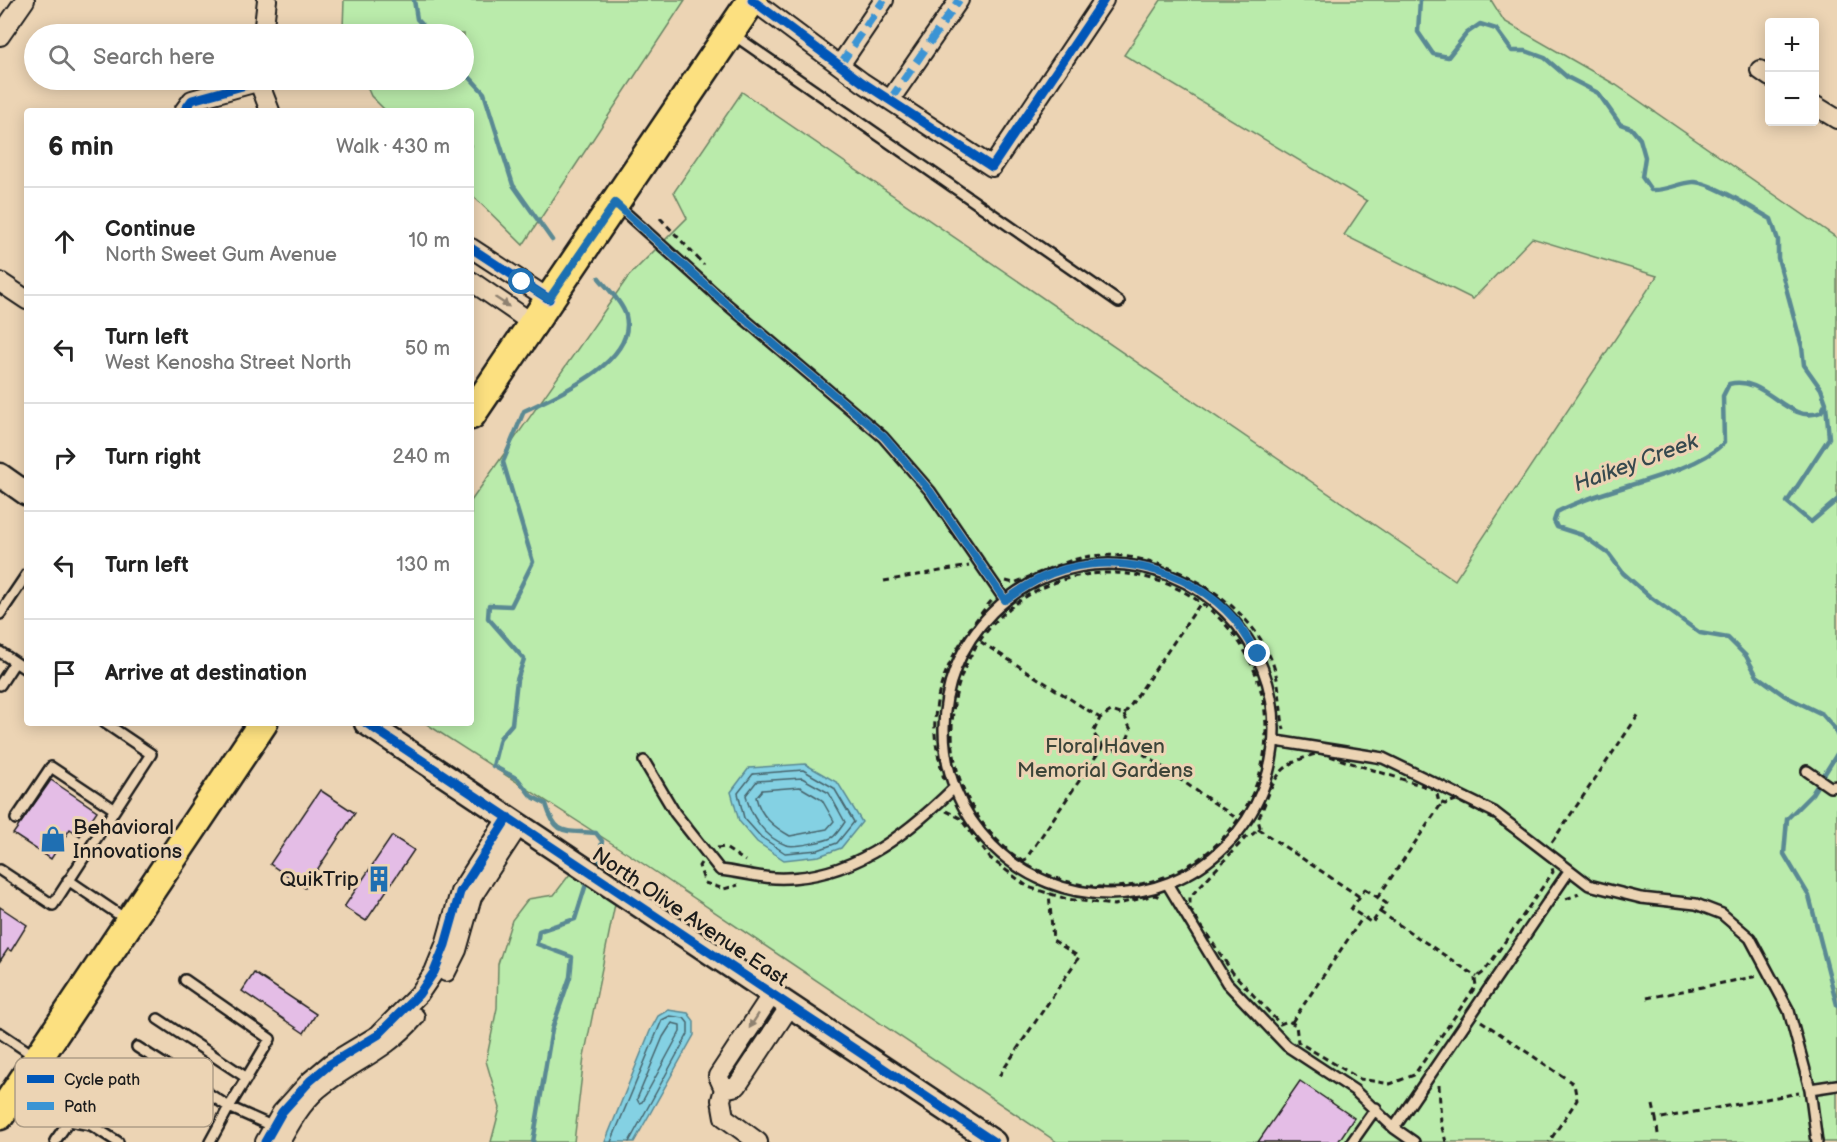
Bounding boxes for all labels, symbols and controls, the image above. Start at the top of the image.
map controls [1765,18,1819,126]
button: + [1765,18,1819,72]
search box [24,24,474,90]
icon: search [45,41,78,74]
text: Search here [93,44,215,71]
button: − [1765,72,1819,126]
text: 6 min [48,132,114,163]
text: Walk · 430 m [336,135,450,159]
text: Continue [105,216,195,243]
icon: ahead [48,225,81,258]
text: 10 m [409,229,450,253]
text: North Sweet Gum Avenue [105,243,337,267]
route start [508,268,534,294]
one-way arrow [493,296,509,308]
text: Turn left [105,324,189,351]
icon: left [48,333,81,366]
text: 50 m [405,337,450,361]
text: West Kenosha Street North [105,351,351,375]
water label: Haikey Creek [1570,428,1703,498]
icon: right [48,441,81,474]
text: Turn right [105,444,201,471]
text: 240 m [393,445,450,469]
icon: left [48,549,81,582]
text: Turn left [105,552,189,579]
text: 130 m [396,553,450,577]
route end [1244,640,1270,666]
icon: arrive [48,657,81,690]
text: Arrive at destination [105,660,307,687]
park label: Floral Haven Memorial Gardens [1017,734,1193,783]
place label: Behavioral Innovations [73,815,182,864]
shop icon: Behavioral Innovations [38,824,68,854]
street label: North Olive Avenue East [587,842,793,992]
building icon: QuikTrip [364,864,394,894]
place label: QuikTrip [280,867,359,892]
one-way arrow [749,1013,760,1029]
legend [15,1058,213,1127]
text: Cycle path [64,1071,140,1090]
text: Path [64,1098,96,1117]

